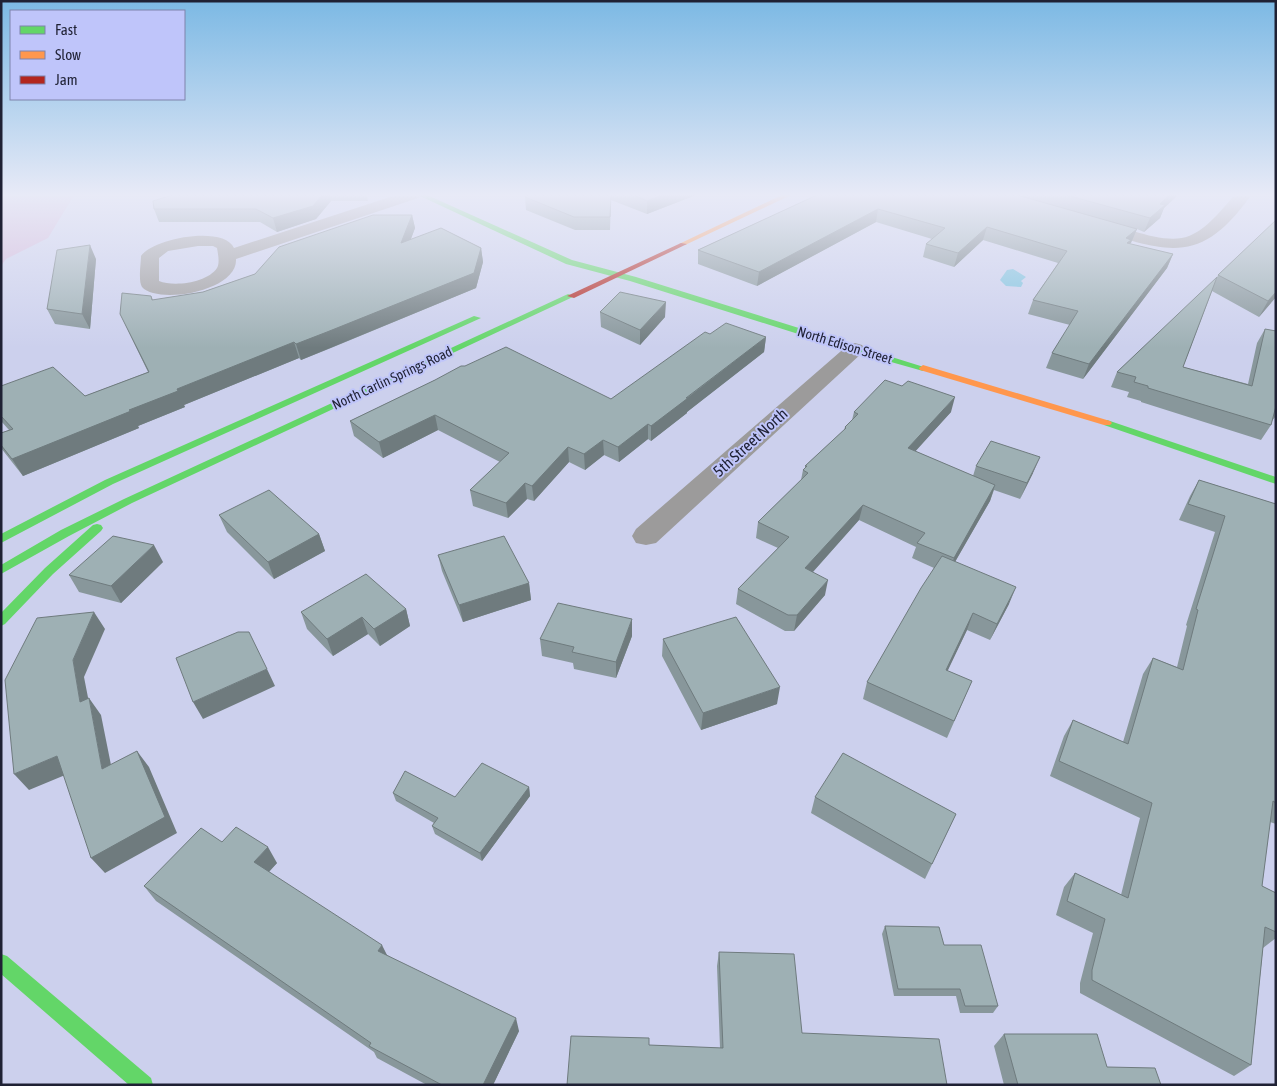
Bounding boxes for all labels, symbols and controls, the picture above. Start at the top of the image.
legend [10,10,185,100]
text: Fast [55,21,77,38]
text: Slow [55,46,81,63]
text: Jam [55,71,78,88]
street label: North Edison Street [796,323,894,367]
street label: North Carlin Springs Road [330,343,454,413]
street label: 5th Street North [709,404,791,480]

